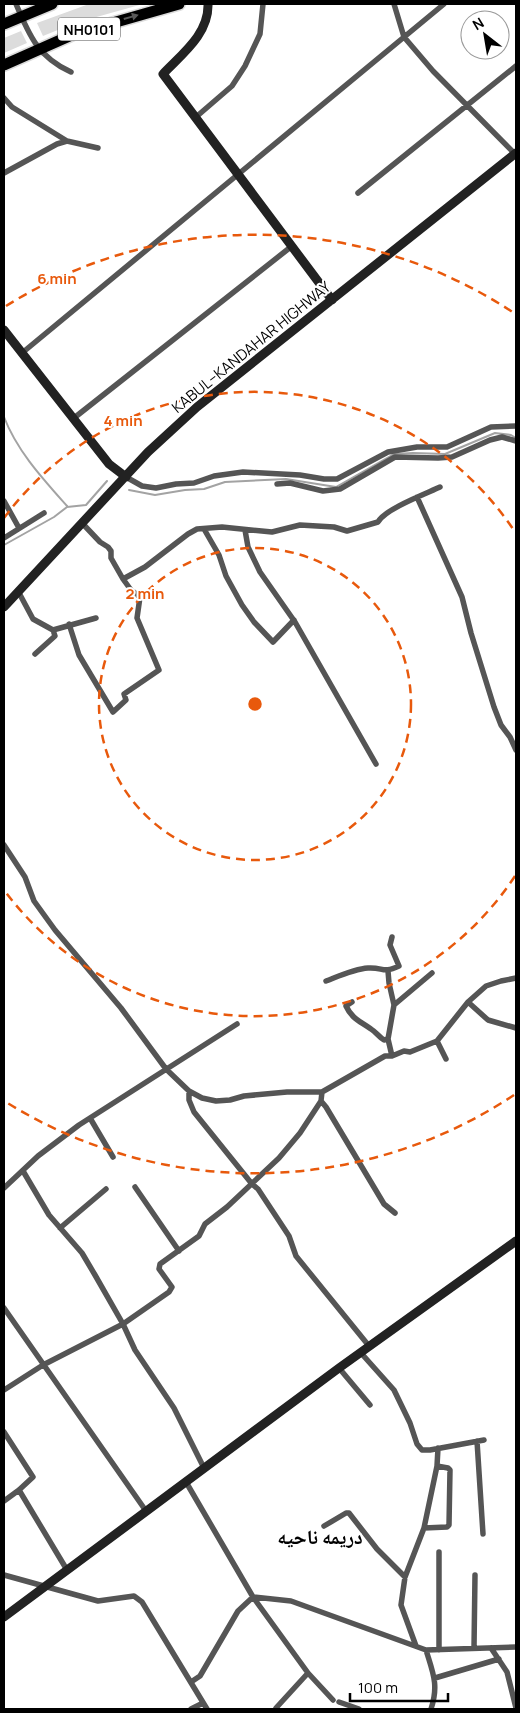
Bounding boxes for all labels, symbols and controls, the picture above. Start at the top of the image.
north arrow [460,10,510,60]
one-way arrow [123,12,138,20]
text: N [469,13,487,34]
road number: NH0101 [58,18,120,40]
text: 6 min [37,268,77,289]
street label: KABUL–KANDAHAR HIGHWAY [167,276,335,418]
text: 4 min [103,410,143,431]
text: 2 min [125,583,165,604]
centre of rings [246,695,264,713]
district label: دریمه ناحیه [277,1523,363,1550]
scale bar [350,1670,448,1702]
text: 100 m [358,1677,398,1698]

